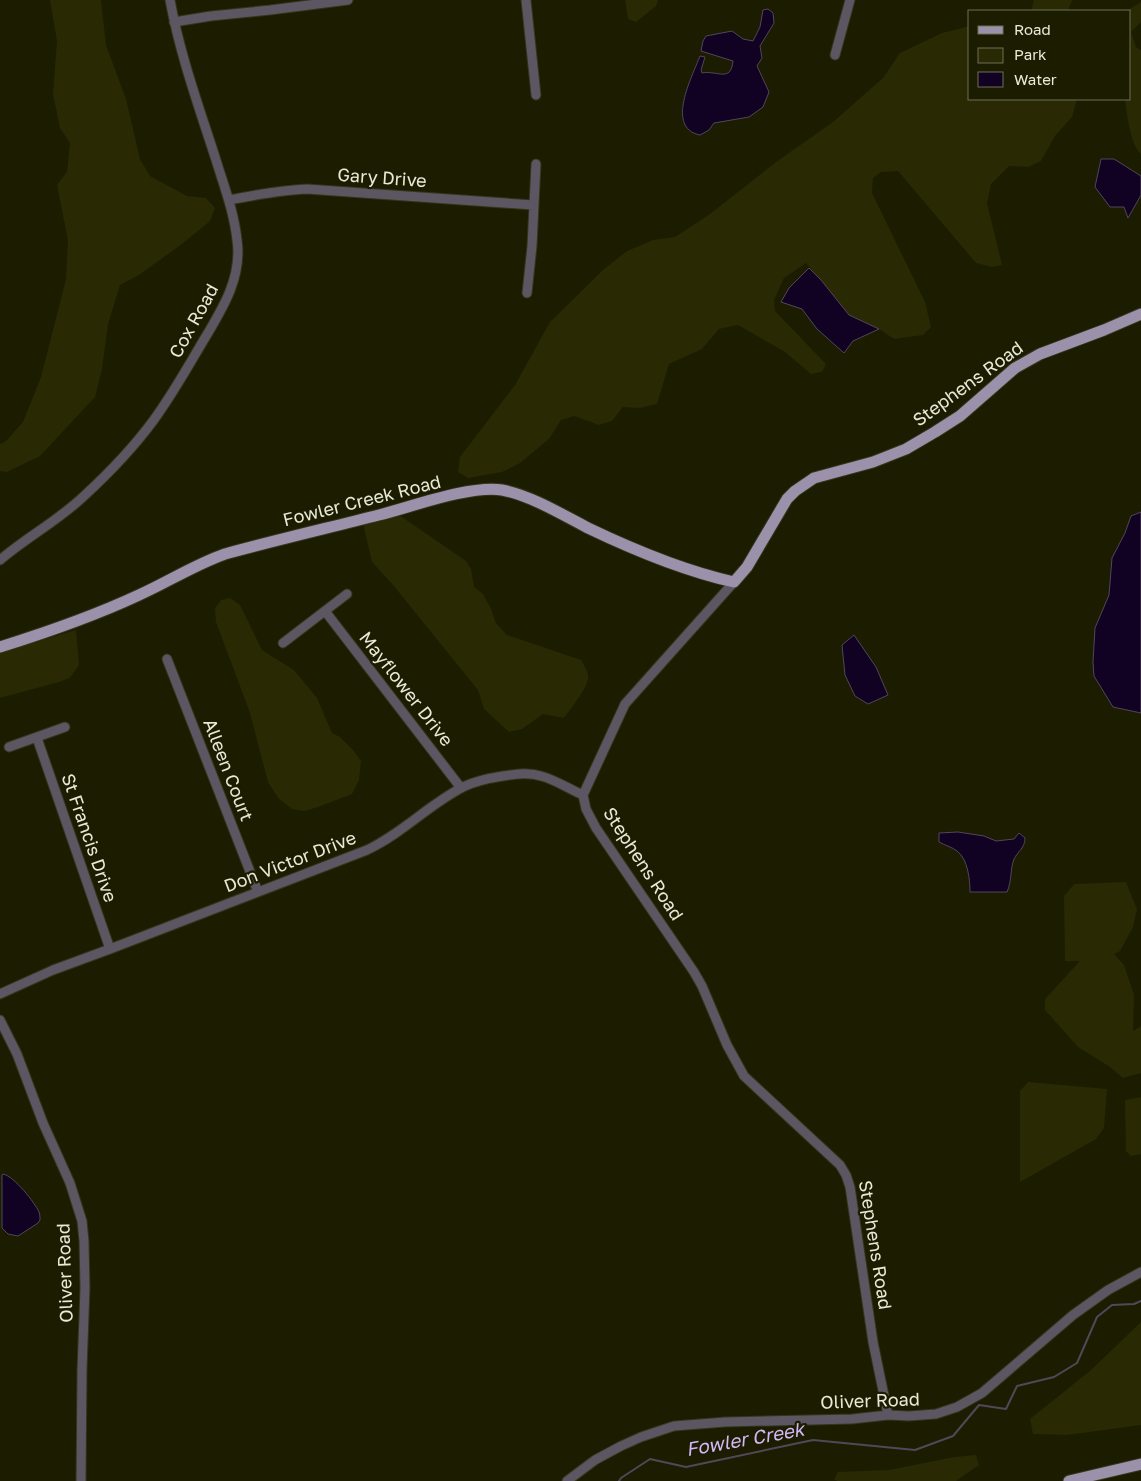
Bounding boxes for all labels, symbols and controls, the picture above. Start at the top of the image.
legend [968,10,1131,100]
text: Road [1014,20,1051,38]
text: Park [1014,45,1047,63]
text: Water [1014,70,1057,88]
street label: Gary Drive [337,163,428,191]
street label: Cox Road [164,280,222,361]
street label: Stephens Road [908,336,1027,430]
street label: Fowler Creek Road [281,470,443,530]
street label: Mayflower Drive [355,627,458,750]
street label: Alleen Court [199,715,259,824]
street label: St Francis Drive [58,770,122,905]
street label: Stephens Road [599,803,689,924]
street label: Don Victor Drive [220,826,359,896]
street label: Stephens Road [855,1179,897,1311]
street label: Oliver Road [51,1223,77,1323]
street label: Oliver Road [820,1387,920,1413]
water label: Fowler Creek [684,1416,808,1460]

